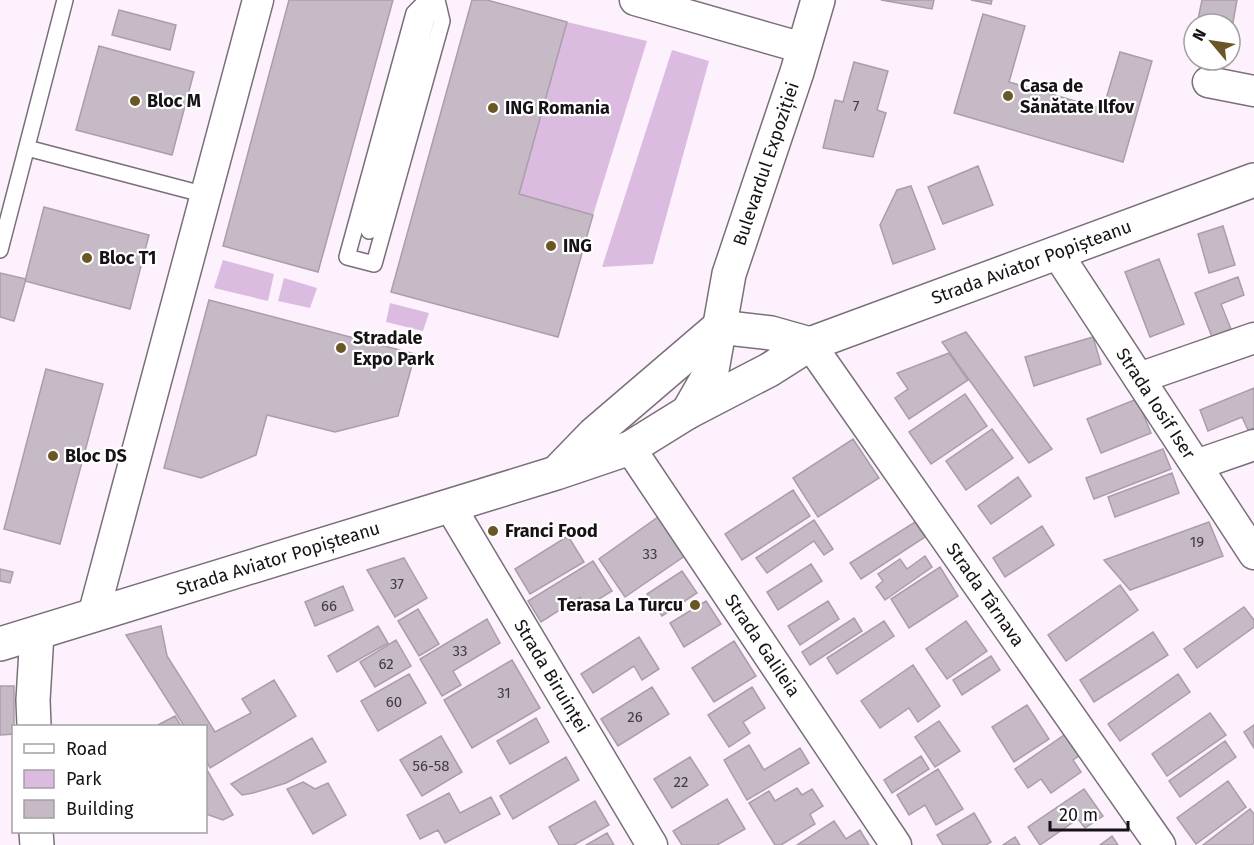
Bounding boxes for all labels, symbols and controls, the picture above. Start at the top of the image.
north arrow [1182,12,1242,72]
text: N [1188,26,1210,44]
place label: Casa de Sănătate Ilfov [1020,75,1135,118]
street label: Bulevardul Expoziției [728,79,804,249]
marker: Casa de Sănătate Ilfov [1001,89,1015,103]
place label: Bloc M [147,90,201,112]
marker: Bloc M [128,94,142,108]
place label: ING Romania [505,97,610,119]
house number: 7 [853,97,860,115]
marker: ING Romania [486,101,500,115]
street label: Strada Aviator Popișteanu [928,215,1135,309]
place label: ING [563,235,592,257]
marker: ING [544,239,558,253]
place label: Bloc T1 [99,247,156,269]
marker: Bloc T1 [80,251,94,265]
place label: Stradale Expo Park [353,327,435,370]
marker: Stradale Expo Park [334,341,348,355]
street label: Strada Iosif Iser [1111,344,1200,463]
place label: Bloc DS [65,445,127,467]
marker: Bloc DS [46,449,60,463]
street label: Strada Aviator Popișteanu [174,517,383,600]
place label: Franci Food [505,520,598,542]
marker: Franci Food [486,524,500,538]
house number: 19 [1190,533,1204,551]
street label: Strada Târnava [941,539,1029,651]
house number: 33 [643,545,657,563]
house number: 37 [390,575,404,593]
street label: Strada Galileia [720,590,805,701]
place label: Terasa La Turcu [558,594,683,616]
house number: 66 [321,597,337,615]
marker: Terasa La Turcu [688,598,702,612]
street label: Strada Biruinței [509,615,594,737]
house number: 33 [453,642,467,660]
house number: 62 [378,655,394,673]
house number: 31 [497,684,511,702]
house number: 60 [386,693,402,711]
house number: 26 [627,708,643,726]
legend [12,725,207,833]
text: Road [66,738,108,760]
house number: 56-58 [412,757,450,775]
text: Park [66,768,102,790]
house number: 22 [674,773,688,791]
scale bar [1050,794,1128,832]
text: Building [66,798,134,820]
text: 20 m [1059,804,1098,826]

